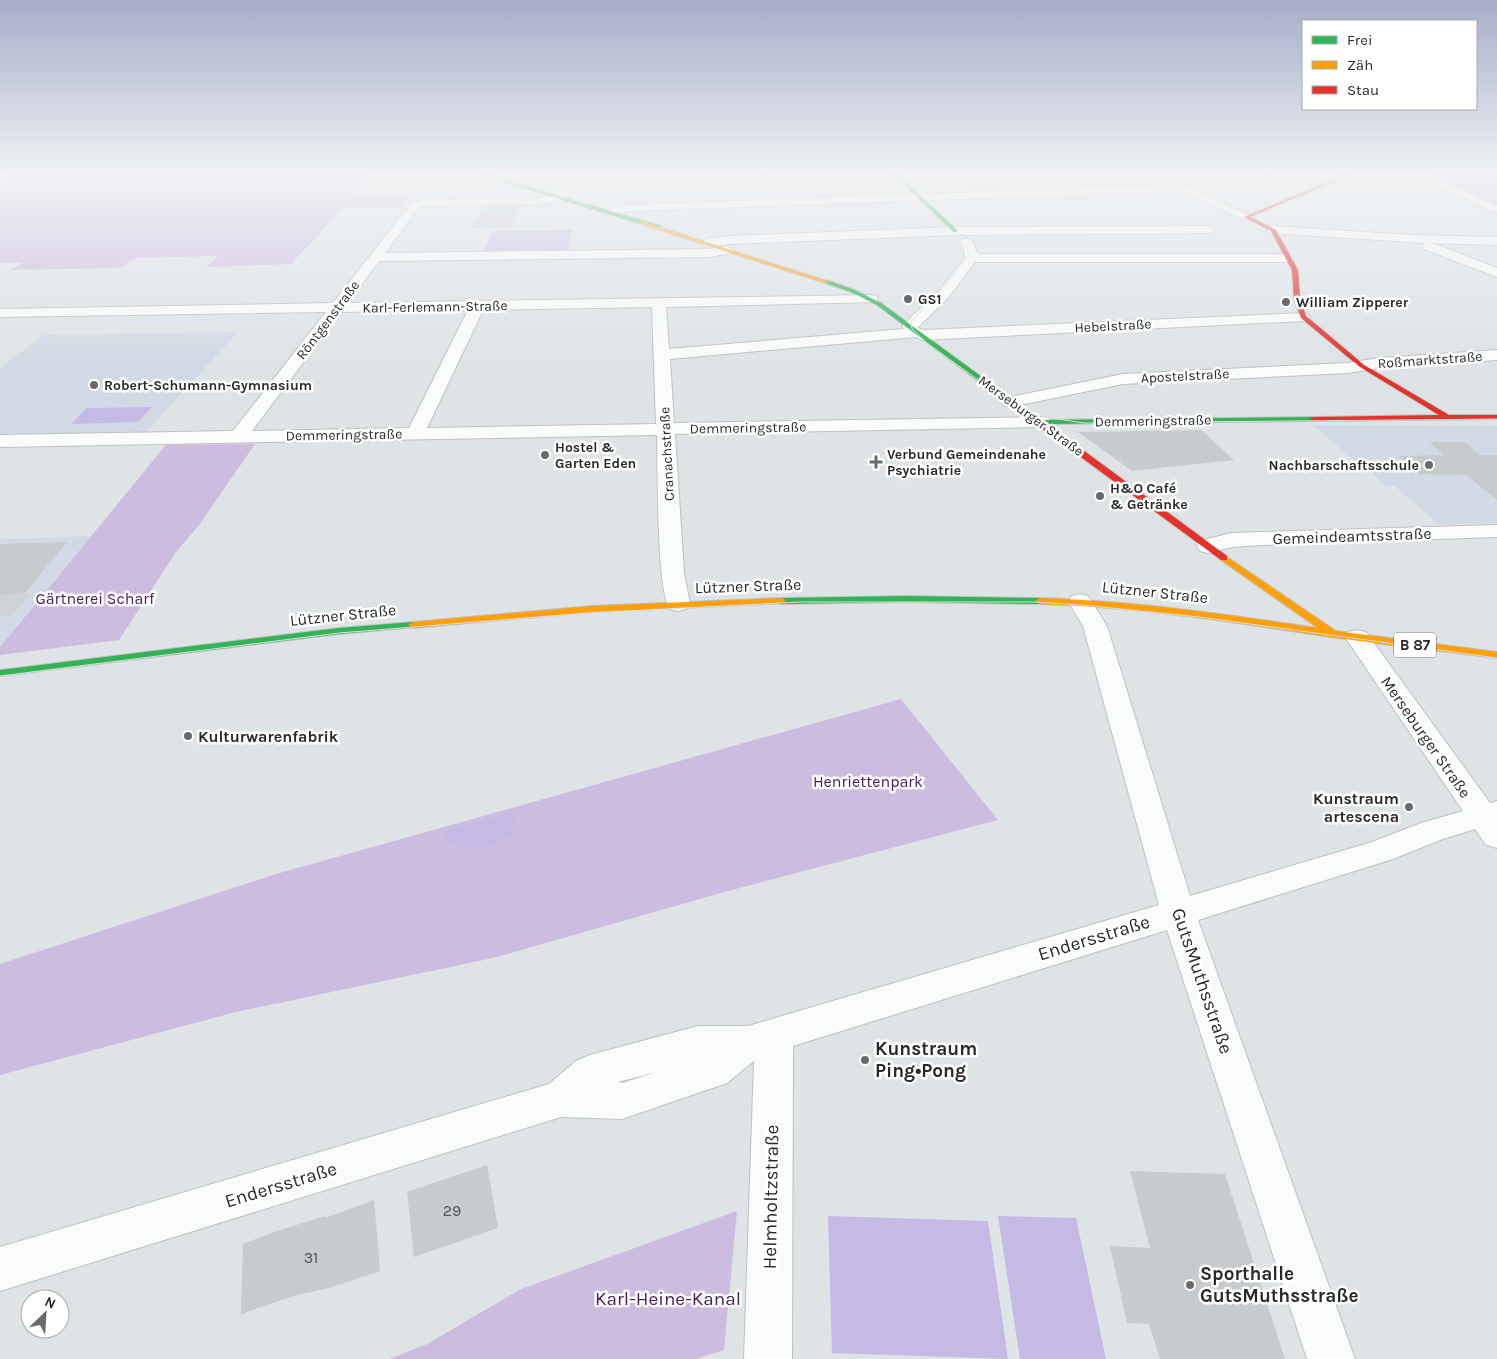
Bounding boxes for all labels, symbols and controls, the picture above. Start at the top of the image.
legend [1302,20,1477,110]
text: Frei [1347,31,1372,49]
text: Zäh [1347,56,1373,74]
text: Stau [1347,81,1379,99]
street label: Röntgenstraße [293,277,363,363]
place label: GS1 [918,291,941,308]
marker: GS1 [902,293,914,305]
place label: William Zipperer [1296,294,1409,311]
marker: William Zipperer [1280,296,1292,308]
street label: Karl-Ferlemann-Straße [362,297,508,317]
street label: Hebelstraße [1074,315,1152,337]
street label: Roßmarktstraße [1377,348,1483,372]
street label: Apostelstraße [1140,365,1230,387]
street label: Merseburger Straße [975,372,1087,460]
place label: Robert-Schumann-Gymnasium [104,377,312,394]
marker: Robert-Schumann-Gymnasium [88,379,100,391]
street label: Cranachstraße [656,406,678,502]
street label: Demmeringstraße [1095,411,1211,431]
street label: Demmeringstraße [690,418,806,438]
street label: Demmeringstraße [286,425,402,445]
place label: Hostel & Garten Eden [555,439,636,472]
place label: Verbund Gemeindenahe Psychiatrie [887,446,1046,479]
marker: Hostel & Garten Eden [539,449,551,461]
marker: Verbund Gemeindenahe Psychiatrie [869,455,883,469]
place label: Nachbarschaftsschule [1269,457,1419,474]
marker: Nachbarschaftsschule [1423,459,1435,471]
place label: H&O Café & Getränke [1110,480,1188,513]
marker: H&O Café & Getränke [1094,490,1106,502]
street label: Gemeindeamtsstraße [1272,524,1432,548]
street label: Lützner Straße [694,575,802,597]
street label: Lützner Straße [1101,577,1209,607]
park label: Gärtnerei Scharf [35,589,155,608]
street label: Lützner Straße [289,600,397,630]
road number: B 87 [1394,632,1436,658]
street label: Merseburger Straße [1377,673,1475,801]
place label: Kulturwarenfabrik [198,727,339,746]
marker: Kulturwarenfabrik [182,730,194,742]
park label: Henriettenpark [813,772,923,791]
place label: Kunstraum artescena [1313,789,1399,826]
marker: Kunstraum artescena [1403,801,1415,813]
street label: GutsMuthsstraße [1167,905,1237,1057]
street label: Endersstraße [1035,911,1153,965]
place label: Kunstraum Ping•Pong [875,1038,977,1082]
marker: Kunstraum Ping•Pong [859,1054,871,1066]
street label: Helmholtzstraße [759,1124,783,1270]
street label: Endersstraße [222,1158,340,1212]
house number: 29 [443,1201,461,1220]
house number: 31 [304,1248,318,1267]
place label: Sporthalle GutsMuthsstraße [1200,1263,1359,1307]
marker: Sporthalle GutsMuthsstraße [1184,1279,1196,1291]
park label: Karl-Heine-Kanal [595,1288,741,1310]
north arrow [20,1289,70,1339]
text: N [42,1293,58,1312]

